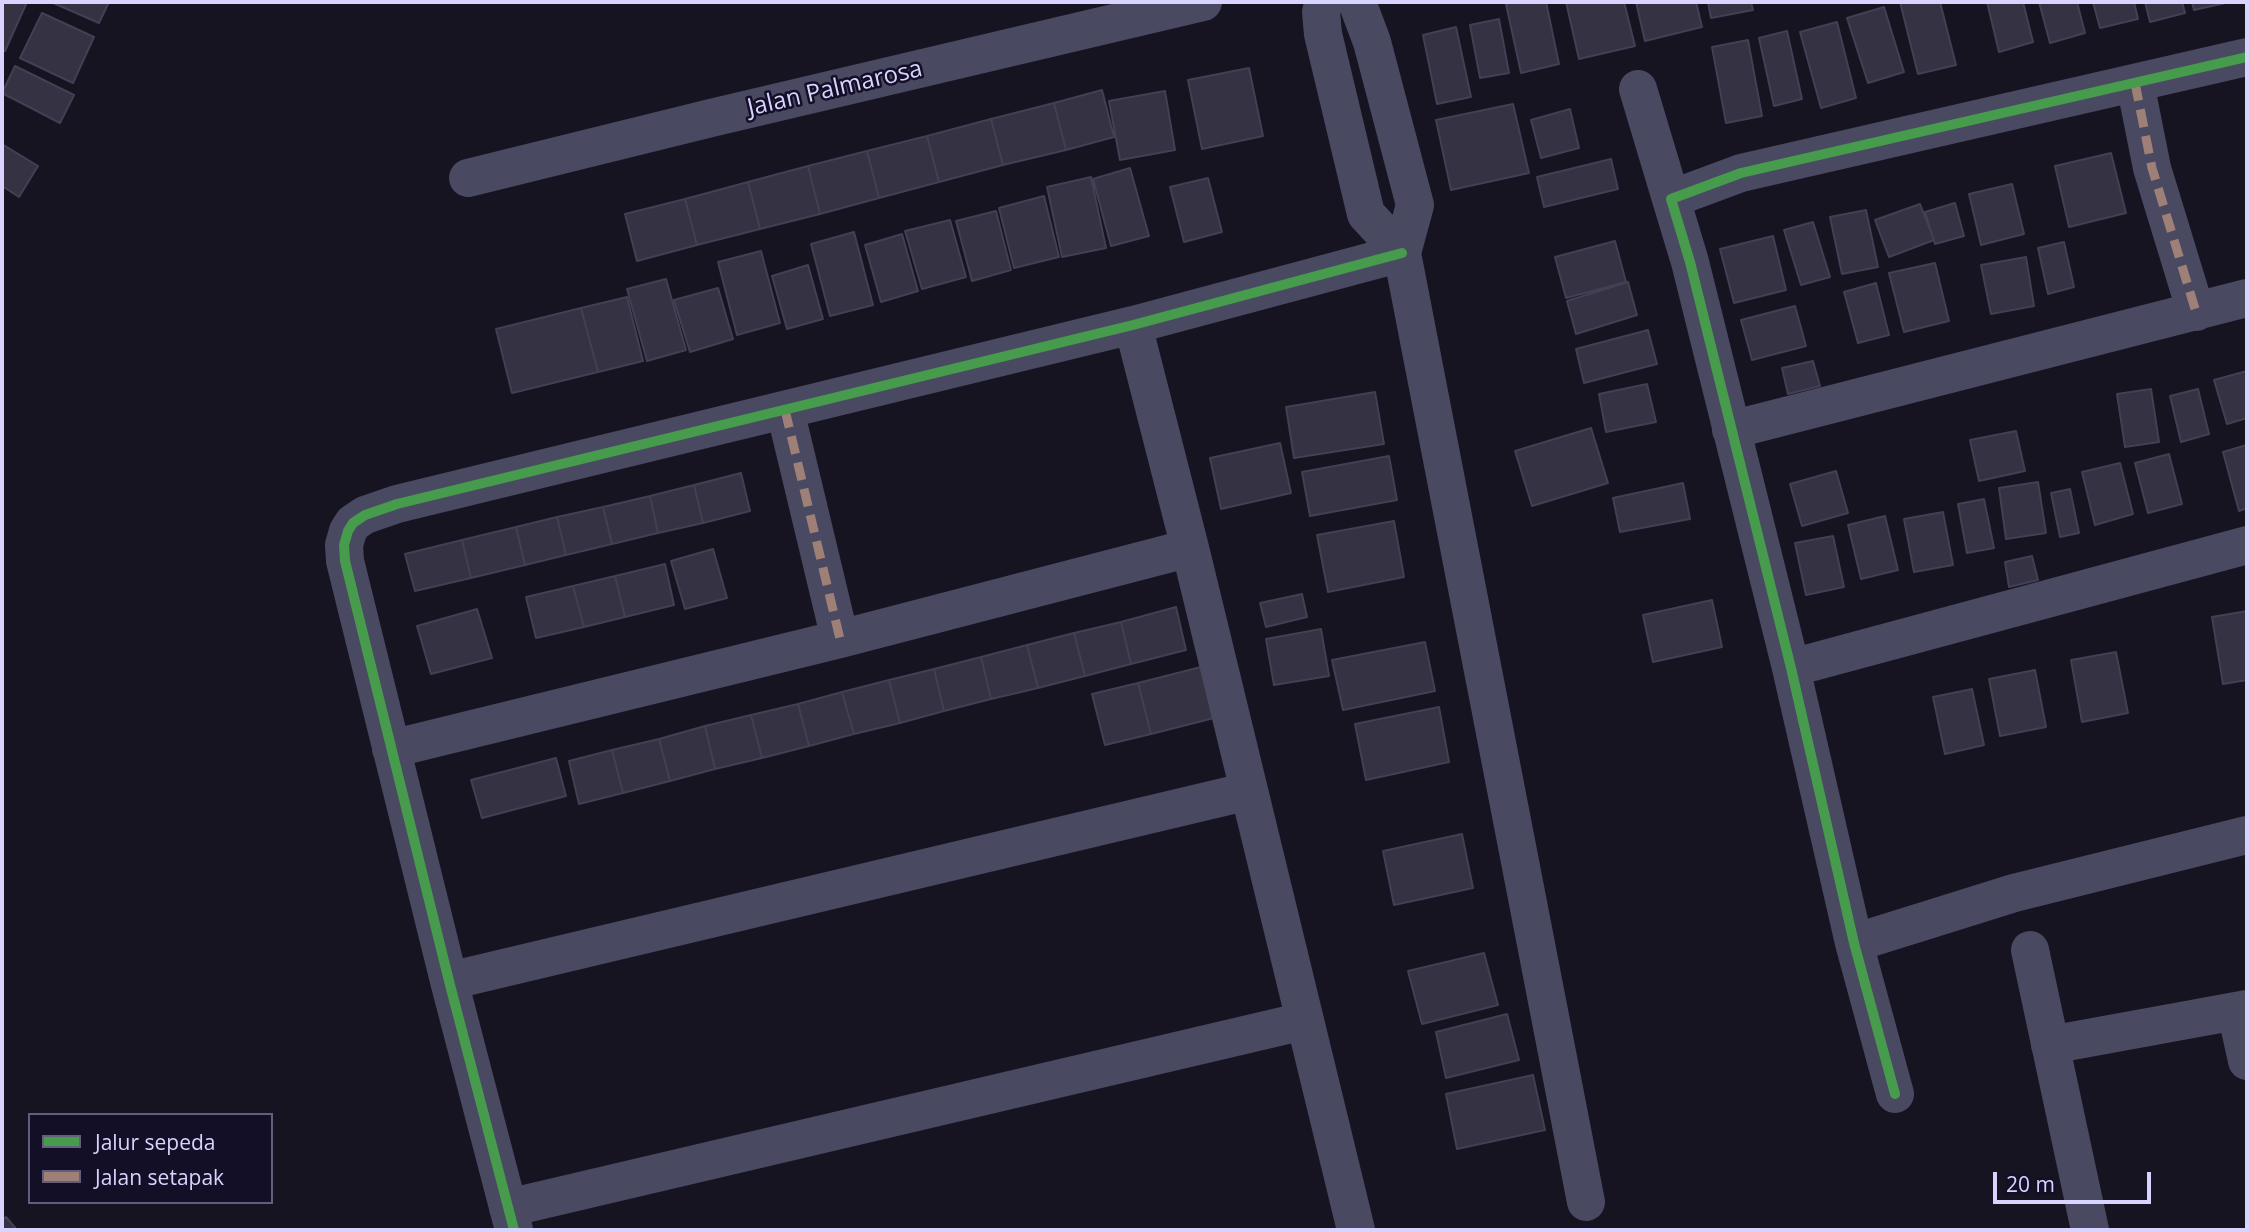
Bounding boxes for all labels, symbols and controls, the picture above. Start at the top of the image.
street label: Jalan Palmarosa [745,55,925,123]
legend [28,1113,273,1204]
text: Jalur sepeda [95,1128,215,1156]
scale bar [1997,1158,2154,1202]
text: Jalan setapak [95,1163,224,1191]
text: 20 m [2006,1170,2055,1198]

